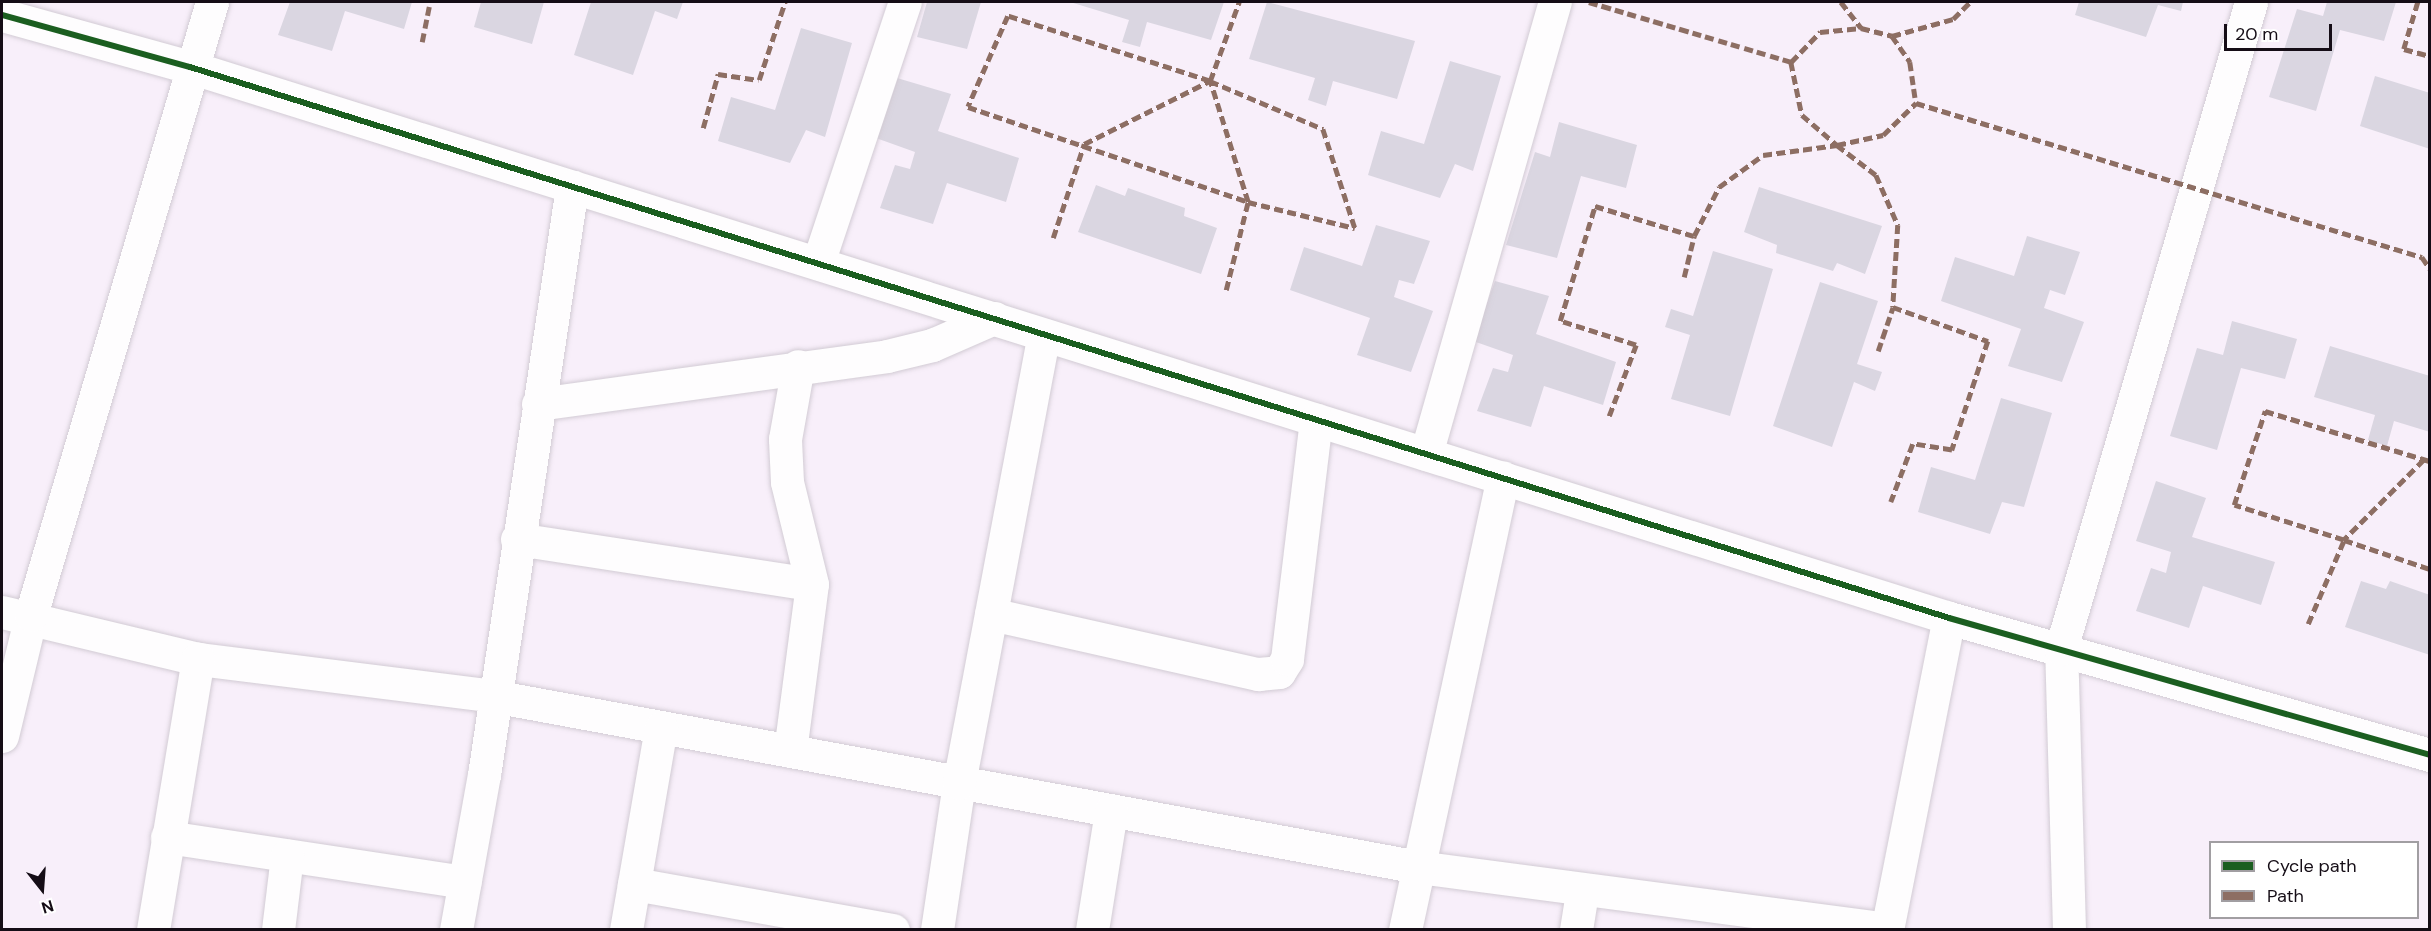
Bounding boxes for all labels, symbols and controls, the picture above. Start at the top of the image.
scale bar [2227,12,2335,50]
text: 20 m [2235,22,2278,46]
legend [2209,841,2419,919]
text: Cycle path [2267,854,2357,878]
north arrow [12,859,72,919]
text: Path [2267,884,2304,908]
text: N [39,895,56,918]

